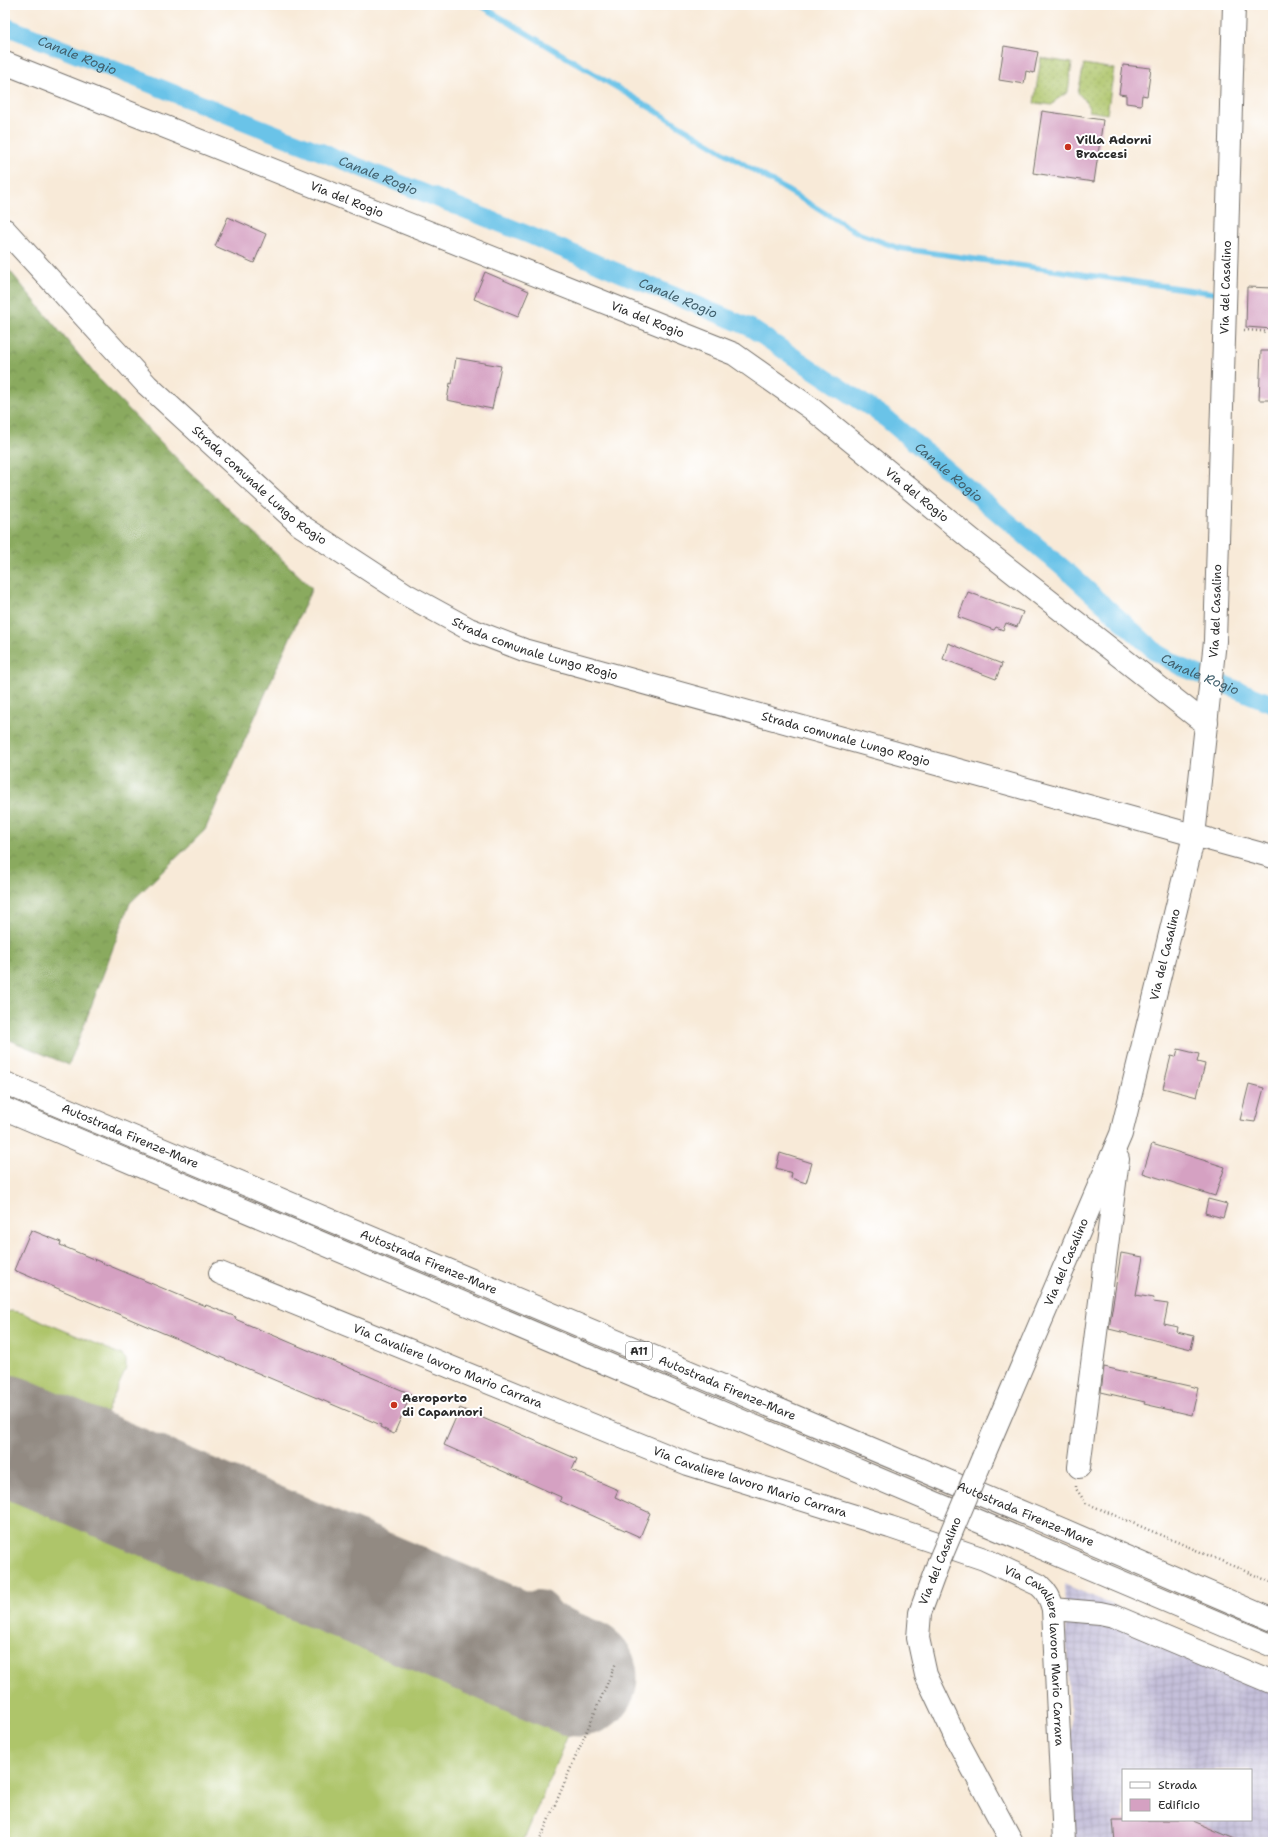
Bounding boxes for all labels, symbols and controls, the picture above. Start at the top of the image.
water label: Canale Rogio [35,31,120,78]
place label: Villa Adorni Braccesi [1076,132,1152,162]
marker: Villa Adorni Braccesi [1063,142,1073,152]
water label: Canale Rogio [336,152,421,198]
street label: Via del Rogio [308,178,386,221]
street label: Via del Casalino [1216,240,1235,335]
water label: Canale Rogio [636,273,720,321]
street label: Via del Rogio [609,298,687,341]
street label: Strada comunale Lungo Rogio [189,422,330,548]
water label: Canale Rogio [912,438,987,505]
street label: Via del Rogio [882,464,952,526]
street label: Via del Casalino [1205,564,1225,659]
street label: Strada comunale Lungo Rogio [449,613,620,684]
water label: Canale Rogio [1158,649,1242,698]
street label: Strada comunale Lungo Rogio [760,708,932,770]
street label: Via del Casalino [1146,907,1184,1002]
street label: Autostrada Firenze-Mare [59,1100,201,1172]
street label: Via del Casalino [1040,1216,1092,1308]
street label: Autostrada Firenze-Mare [358,1226,500,1298]
street label: Via Cavaliere lavoro Mario Carrara [351,1320,545,1412]
road number: A11 [626,1342,652,1360]
street label: Autostrada Firenze-Mare [656,1352,798,1424]
place label: Aeroporto di Capannori [402,1390,483,1420]
marker: Aeroporto di Capannori [389,1400,399,1410]
street label: Via Cavaliere lavoro Mario Carrara [651,1443,850,1521]
street label: Autostrada Firenze-Mare [955,1478,1097,1550]
street label: Via del Casalino [915,1514,965,1608]
street label: Via Cavaliere lavoro Mario Carrara [1001,1562,1067,1747]
legend [1122,1769,1252,1821]
text: Strada [1158,1777,1198,1793]
text: Edificio [1158,1797,1200,1813]

